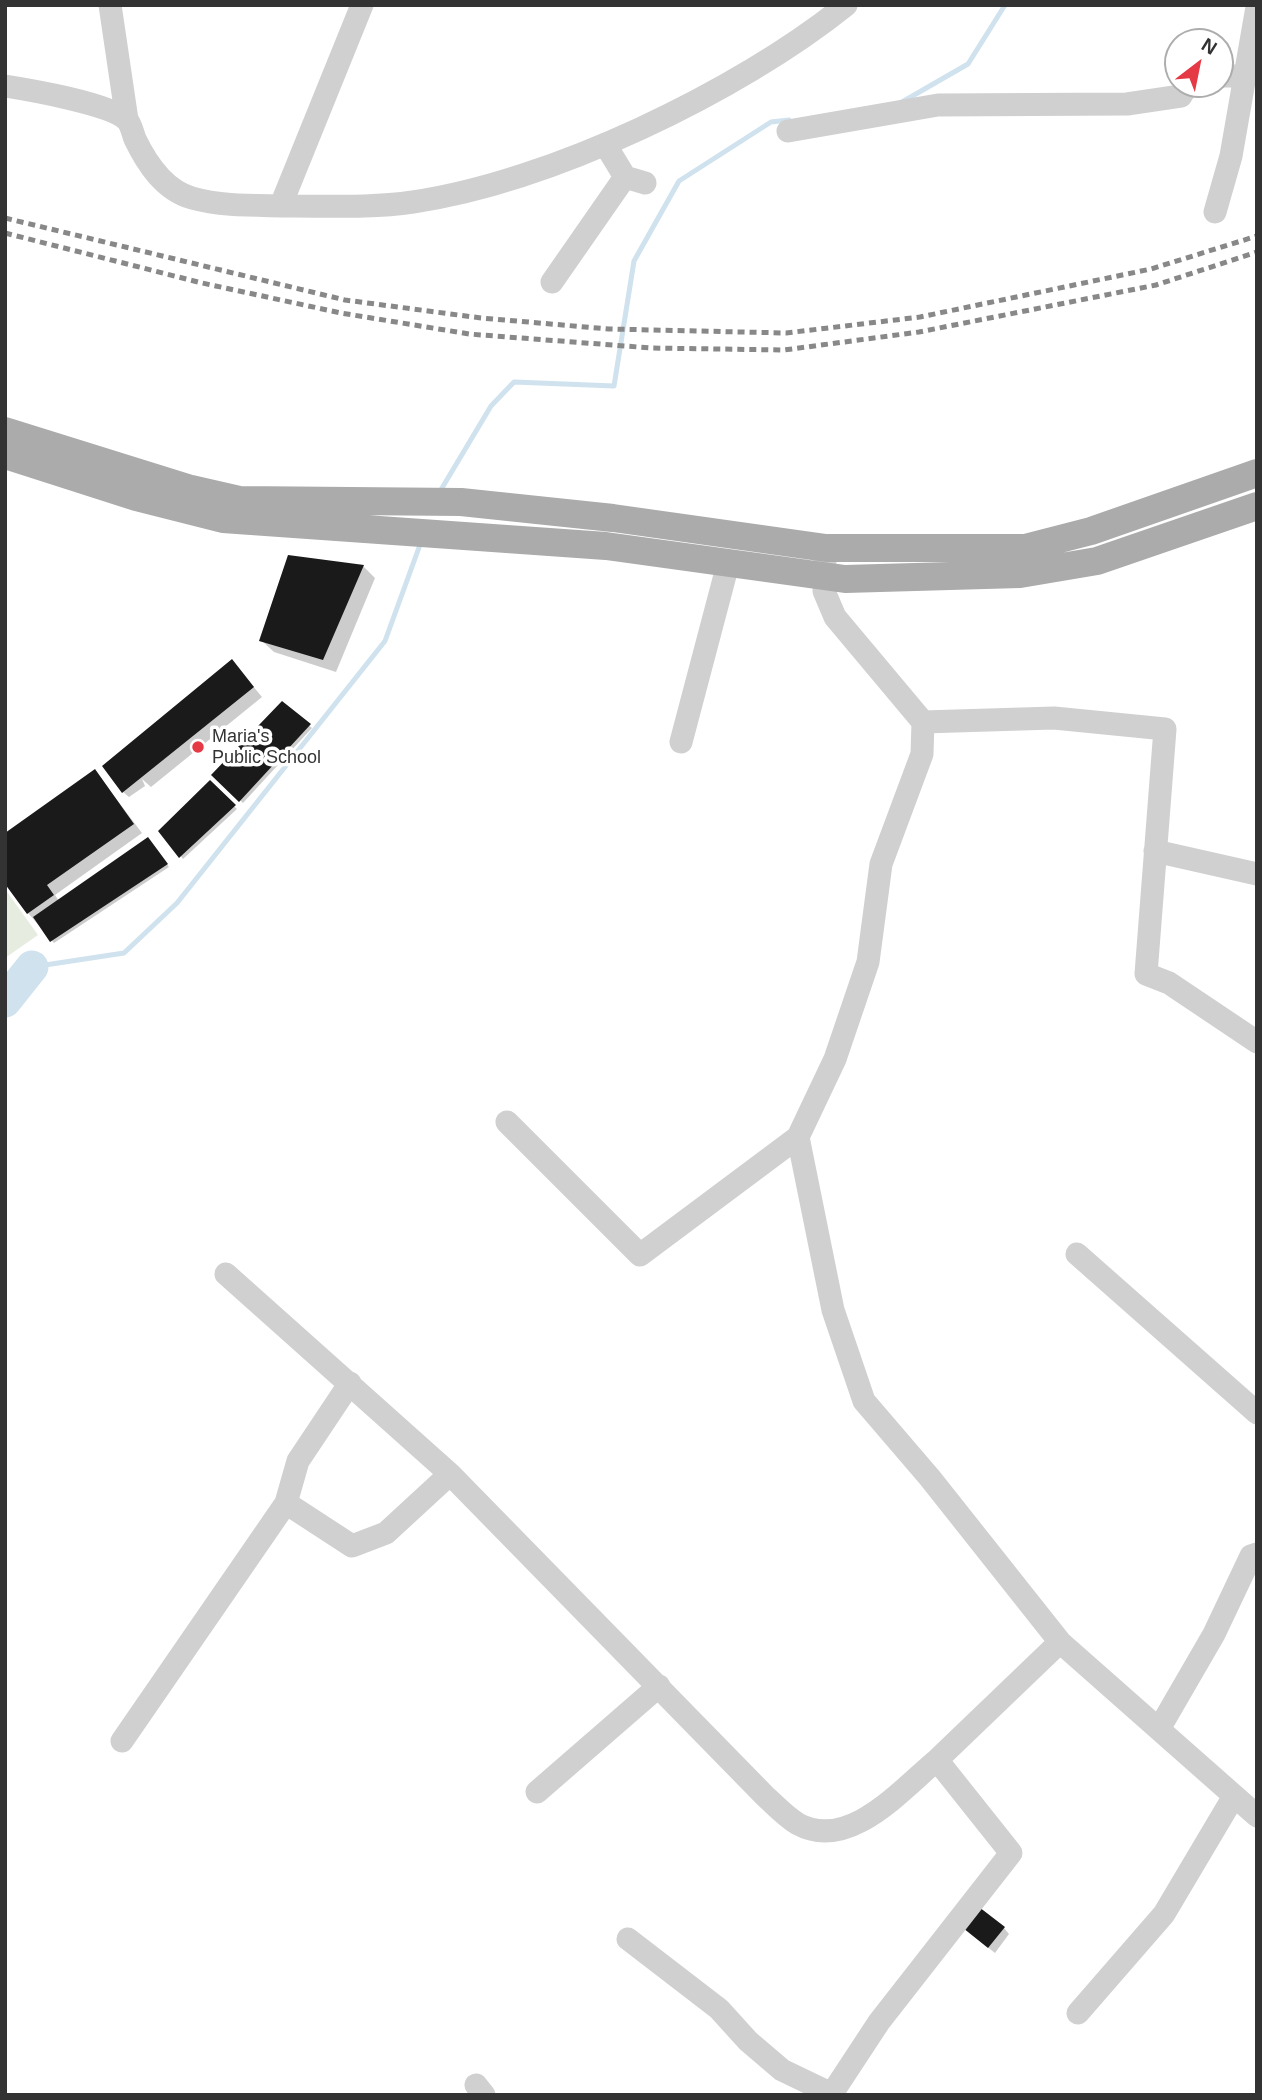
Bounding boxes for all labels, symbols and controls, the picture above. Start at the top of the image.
north arrow [1164,28,1234,98]
text: N [1198,34,1221,59]
place label: Maria's Public School [212,726,321,768]
marker: Maria's Public School [190,739,206,755]

